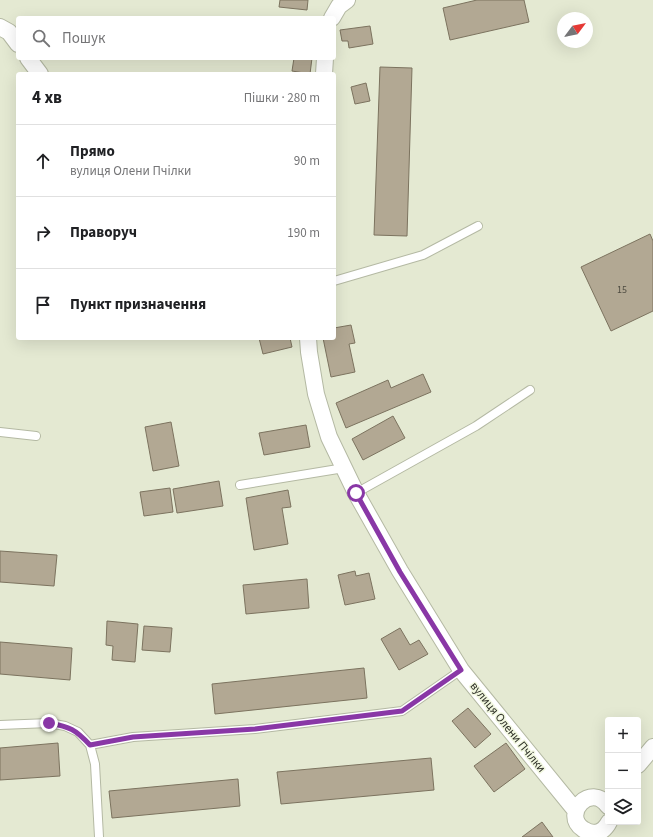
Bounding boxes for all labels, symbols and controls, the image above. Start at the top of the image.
north arrow [557,12,593,48]
search box [16,16,336,60]
icon: search [30,27,52,49]
text: Пошук [62,28,105,49]
text: 4 хв [32,86,62,110]
text: Пішки · 280 m [244,89,320,107]
text: Прямо [70,141,115,162]
icon: ahead [32,150,54,172]
text: 90 m [294,152,320,170]
text: вулиця Олени Пчілки [70,162,191,180]
icon: right [32,222,54,244]
text: Праворуч [70,222,137,243]
text: 190 m [287,224,320,242]
house number: 15 [617,283,627,297]
icon: arrive [32,294,54,316]
text: Пункт призначення [70,294,206,315]
route start [347,484,365,502]
street label: вулиця Олени Пчілки [466,678,549,776]
route end [40,714,58,732]
map controls [605,717,641,825]
button: + [605,717,641,753]
button: − [605,753,641,789]
button: layers [605,789,641,825]

